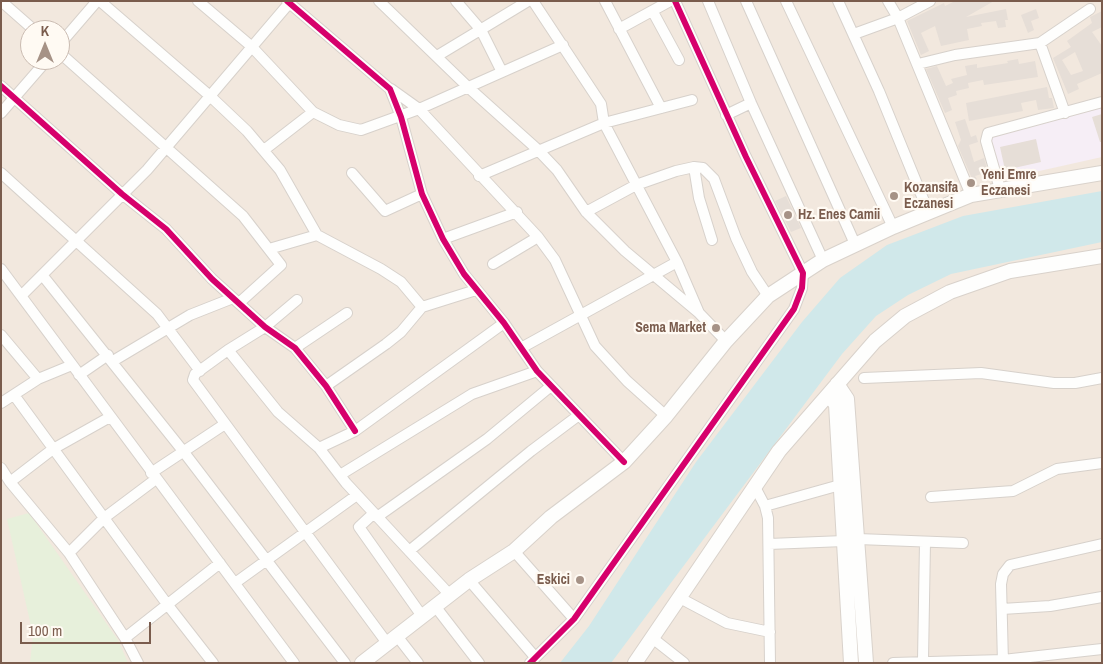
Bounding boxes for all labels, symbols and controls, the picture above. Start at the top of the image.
north arrow [20,20,70,70]
text: K [41,22,49,40]
place label: Yeni Emre Eczanesi [981,167,1036,200]
marker: Yeni Emre Eczanesi [965,177,977,189]
place label: Kozansifa Eczanesi [904,180,958,212]
marker: Kozansifa Eczanesi [888,190,900,202]
place label: Hz. Enes Camii [798,207,880,223]
marker: Hz. Enes Camii [782,209,794,221]
place label: Sema Market [635,320,706,336]
marker: Sema Market [710,322,722,334]
place label: Eskici [537,572,570,588]
marker: Eskici [574,574,586,586]
scale bar [22,612,154,644]
text: 100 m [28,620,62,641]

